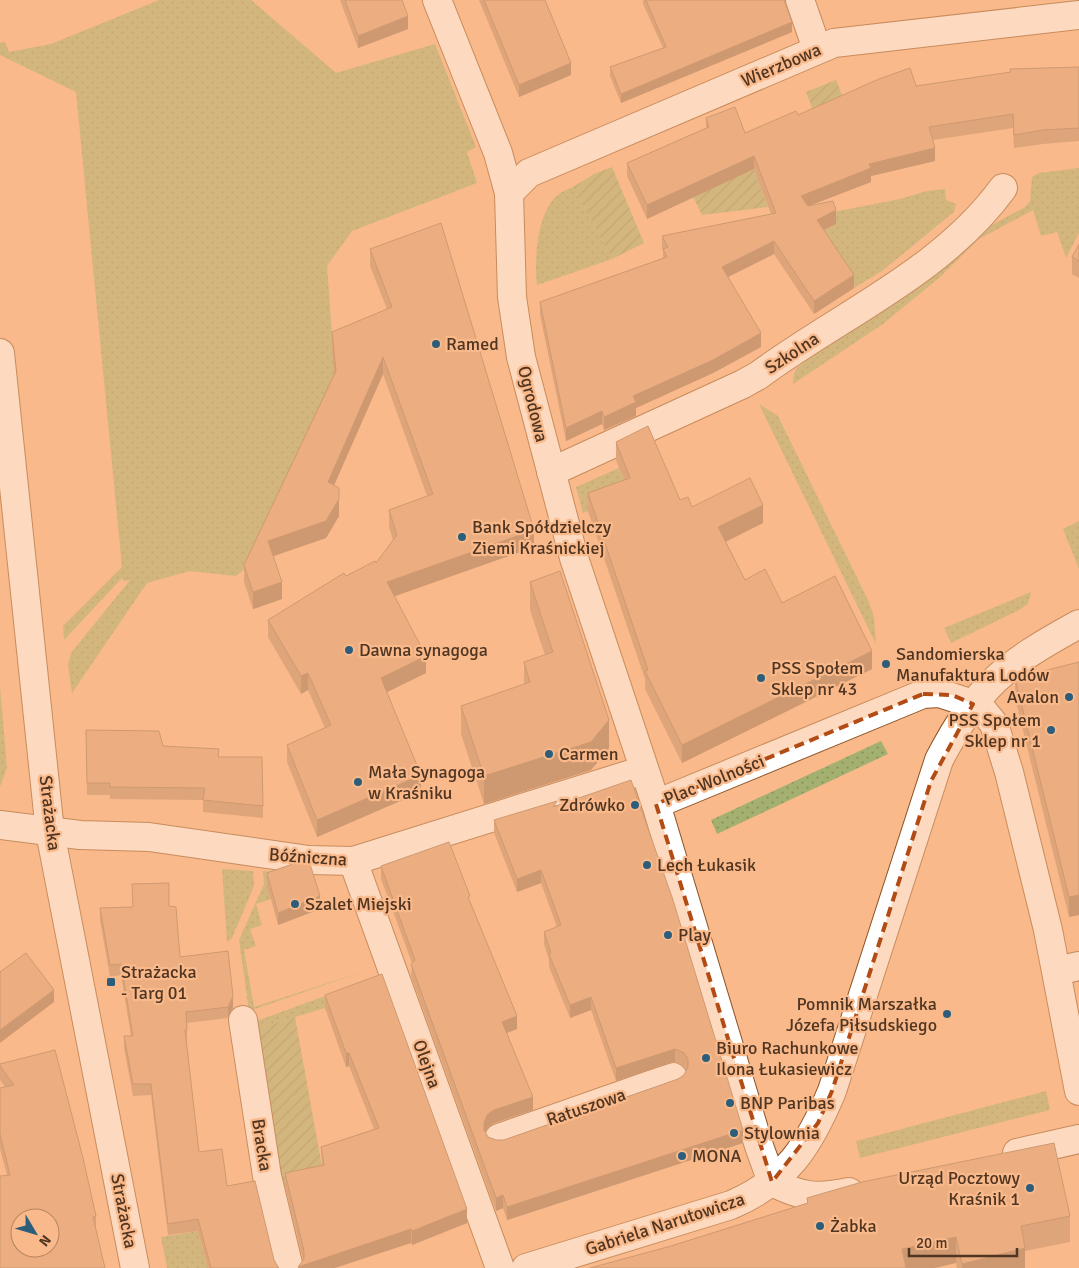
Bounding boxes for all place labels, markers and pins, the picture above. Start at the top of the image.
place label: Ramed [446,333,499,355]
marker: Ramed [430,338,442,350]
place label: Bank Spółdzielczy Ziemi Kraśnickiej [472,516,612,559]
marker: Bank Spółdzielczy Ziemi Kraśnickiej [456,531,468,543]
place label: Dawna synagoga [359,639,488,661]
place label: Sandomierska Manufaktura Lodów [896,643,1049,686]
marker: Dawna synagoga [343,644,355,656]
place label: PSS Społem Sklep nr 43 [771,657,863,700]
marker: Sandomierska Manufaktura Lodów [880,658,892,670]
marker: PSS Społem Sklep nr 43 [755,672,767,684]
place label: Avalon [1007,686,1059,708]
marker: Avalon [1063,691,1075,703]
place label: PSS Społem Sklep nr 1 [949,709,1041,752]
marker: PSS Społem Sklep nr 1 [1045,724,1057,736]
place label: Carmen [559,743,619,765]
marker: Carmen [543,748,555,760]
place label: Mała Synagoga w Kraśniku [368,761,485,804]
marker: Mała Synagoga w Kraśniku [352,776,364,788]
place label: Zdrówko [559,794,625,816]
marker: Zdrówko [629,799,641,811]
place label: Lech Łukasik [657,854,756,876]
marker: Lech Łukasik [641,859,653,871]
place label: Szalet Miejski [305,893,412,915]
marker: Szalet Miejski [289,898,301,910]
place label: Play [678,924,711,946]
marker: Play [662,929,674,941]
place label: Strażacka - Targ 01 [121,961,197,1004]
marker: Strażacka - Targ 01 [105,976,117,988]
place label: Pomnik Marszałka Józefa Piłsudskiego [786,993,937,1036]
marker: Pomnik Marszałka Józefa Piłsudskiego [941,1008,953,1020]
place label: Biuro Rachunkowe Ilona Łukasiewicz [716,1037,859,1080]
marker: Biuro Rachunkowe Ilona Łukasiewicz [700,1052,712,1064]
place label: BNP Paribas [740,1092,835,1114]
marker: BNP Paribas [724,1097,736,1109]
place label: Stylownia [744,1122,820,1144]
marker: Stylownia [728,1127,740,1139]
place label: MONA [692,1145,742,1167]
marker: MONA [676,1150,688,1162]
place label: Urząd Pocztowy Kraśnik 1 [898,1167,1021,1210]
marker: Urząd Pocztowy Kraśnik 1 [1024,1182,1036,1194]
place label: Żabka [830,1215,877,1237]
marker: Żabka [814,1220,826,1232]

